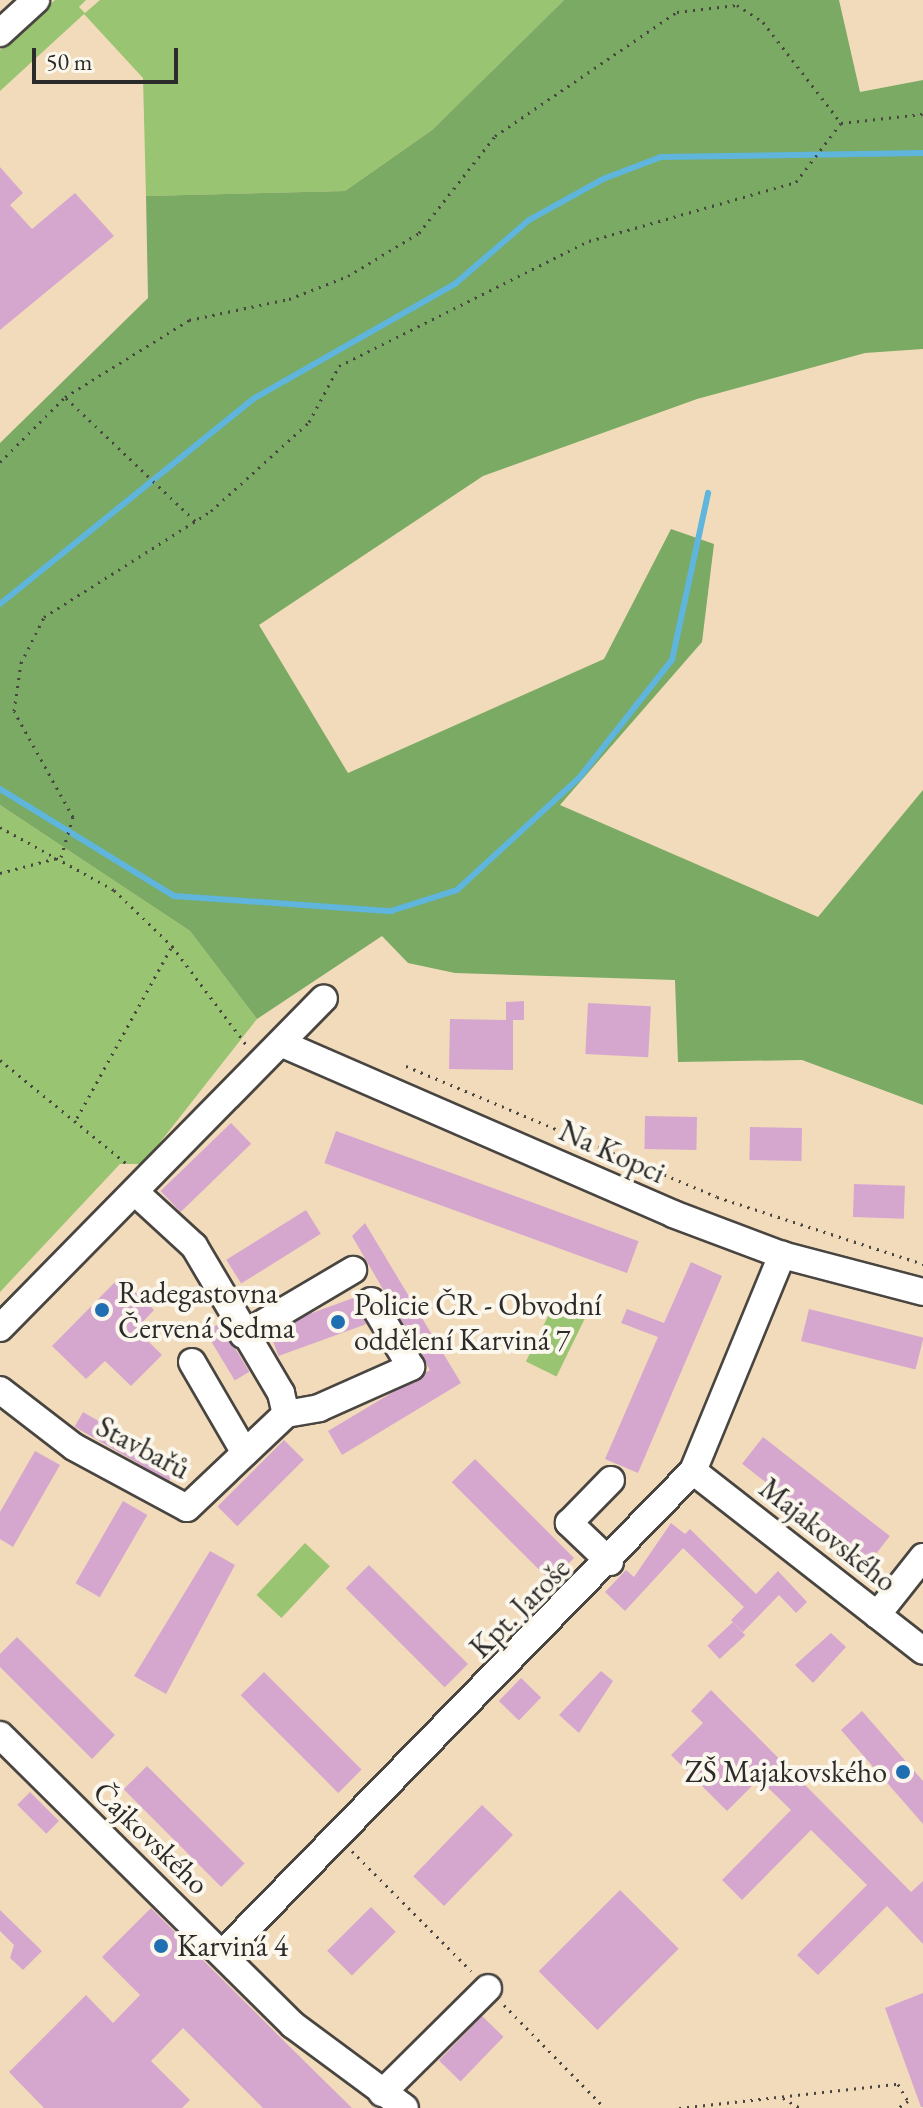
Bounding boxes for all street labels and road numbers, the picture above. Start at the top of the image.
street label: Na Kopci [553,1113,671,1191]
street label: Stavbařů [90,1409,196,1487]
street label: Majakovského [752,1470,904,1600]
street label: Kpt. Jaroše [462,1550,578,1666]
street label: Čajkovského [86,1774,216,1902]

